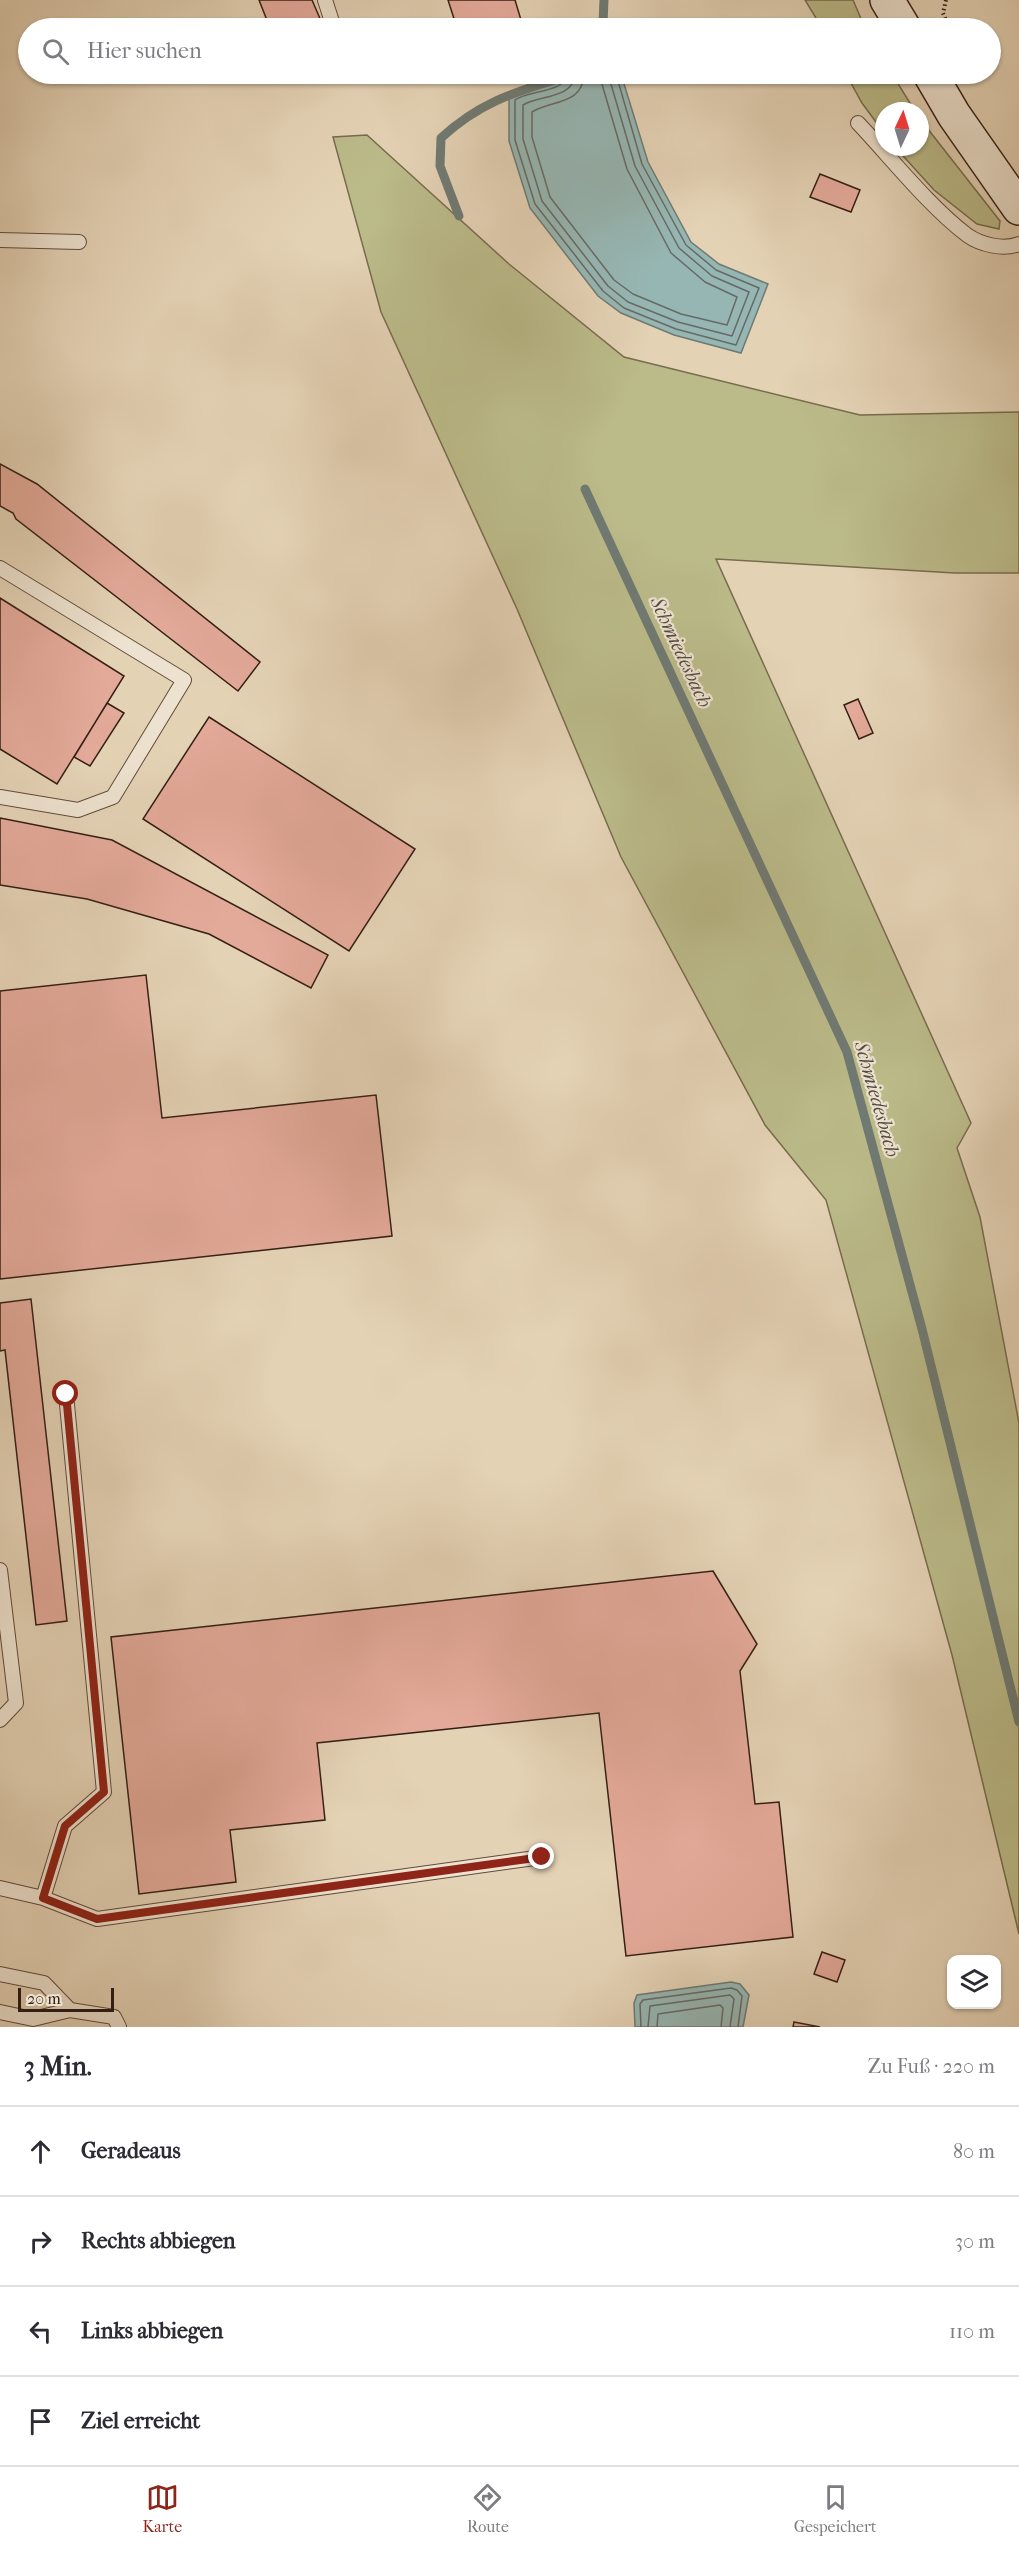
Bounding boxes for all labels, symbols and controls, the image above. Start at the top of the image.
search box [18,18,1001,84]
icon: search [39,35,72,68]
text: Hier suchen [87,38,202,64]
north arrow [875,102,929,156]
water label: Schmiedesbach [645,592,717,711]
water label: Schmiedesbach [849,1038,904,1159]
route start [52,1380,78,1406]
route end [528,1843,554,1869]
map controls [947,1955,1001,2009]
button: layers [947,1955,1001,2009]
scale bar [18,1985,114,2012]
text: 20 m [27,1989,61,2008]
text: 3 Min. [24,2051,92,2082]
text: Zu Fuß · 220 m [868,2055,995,2078]
icon: ahead [24,2135,57,2168]
text: Geradeaus [81,2138,181,2164]
text: 80 m [953,2140,995,2163]
icon: right [24,2225,57,2258]
text: Rechts abbiegen [81,2228,236,2254]
text: 30 m [955,2230,995,2253]
icon: left [24,2315,57,2348]
text: Links abbiegen [81,2318,223,2344]
text: 110 m [949,2320,995,2343]
icon: arrive [24,2405,57,2438]
text: Ziel erreicht [81,2408,200,2434]
tab: Karte [142,2481,182,2536]
tab: Route [467,2481,509,2536]
tab: Gespeichert [794,2481,877,2536]

